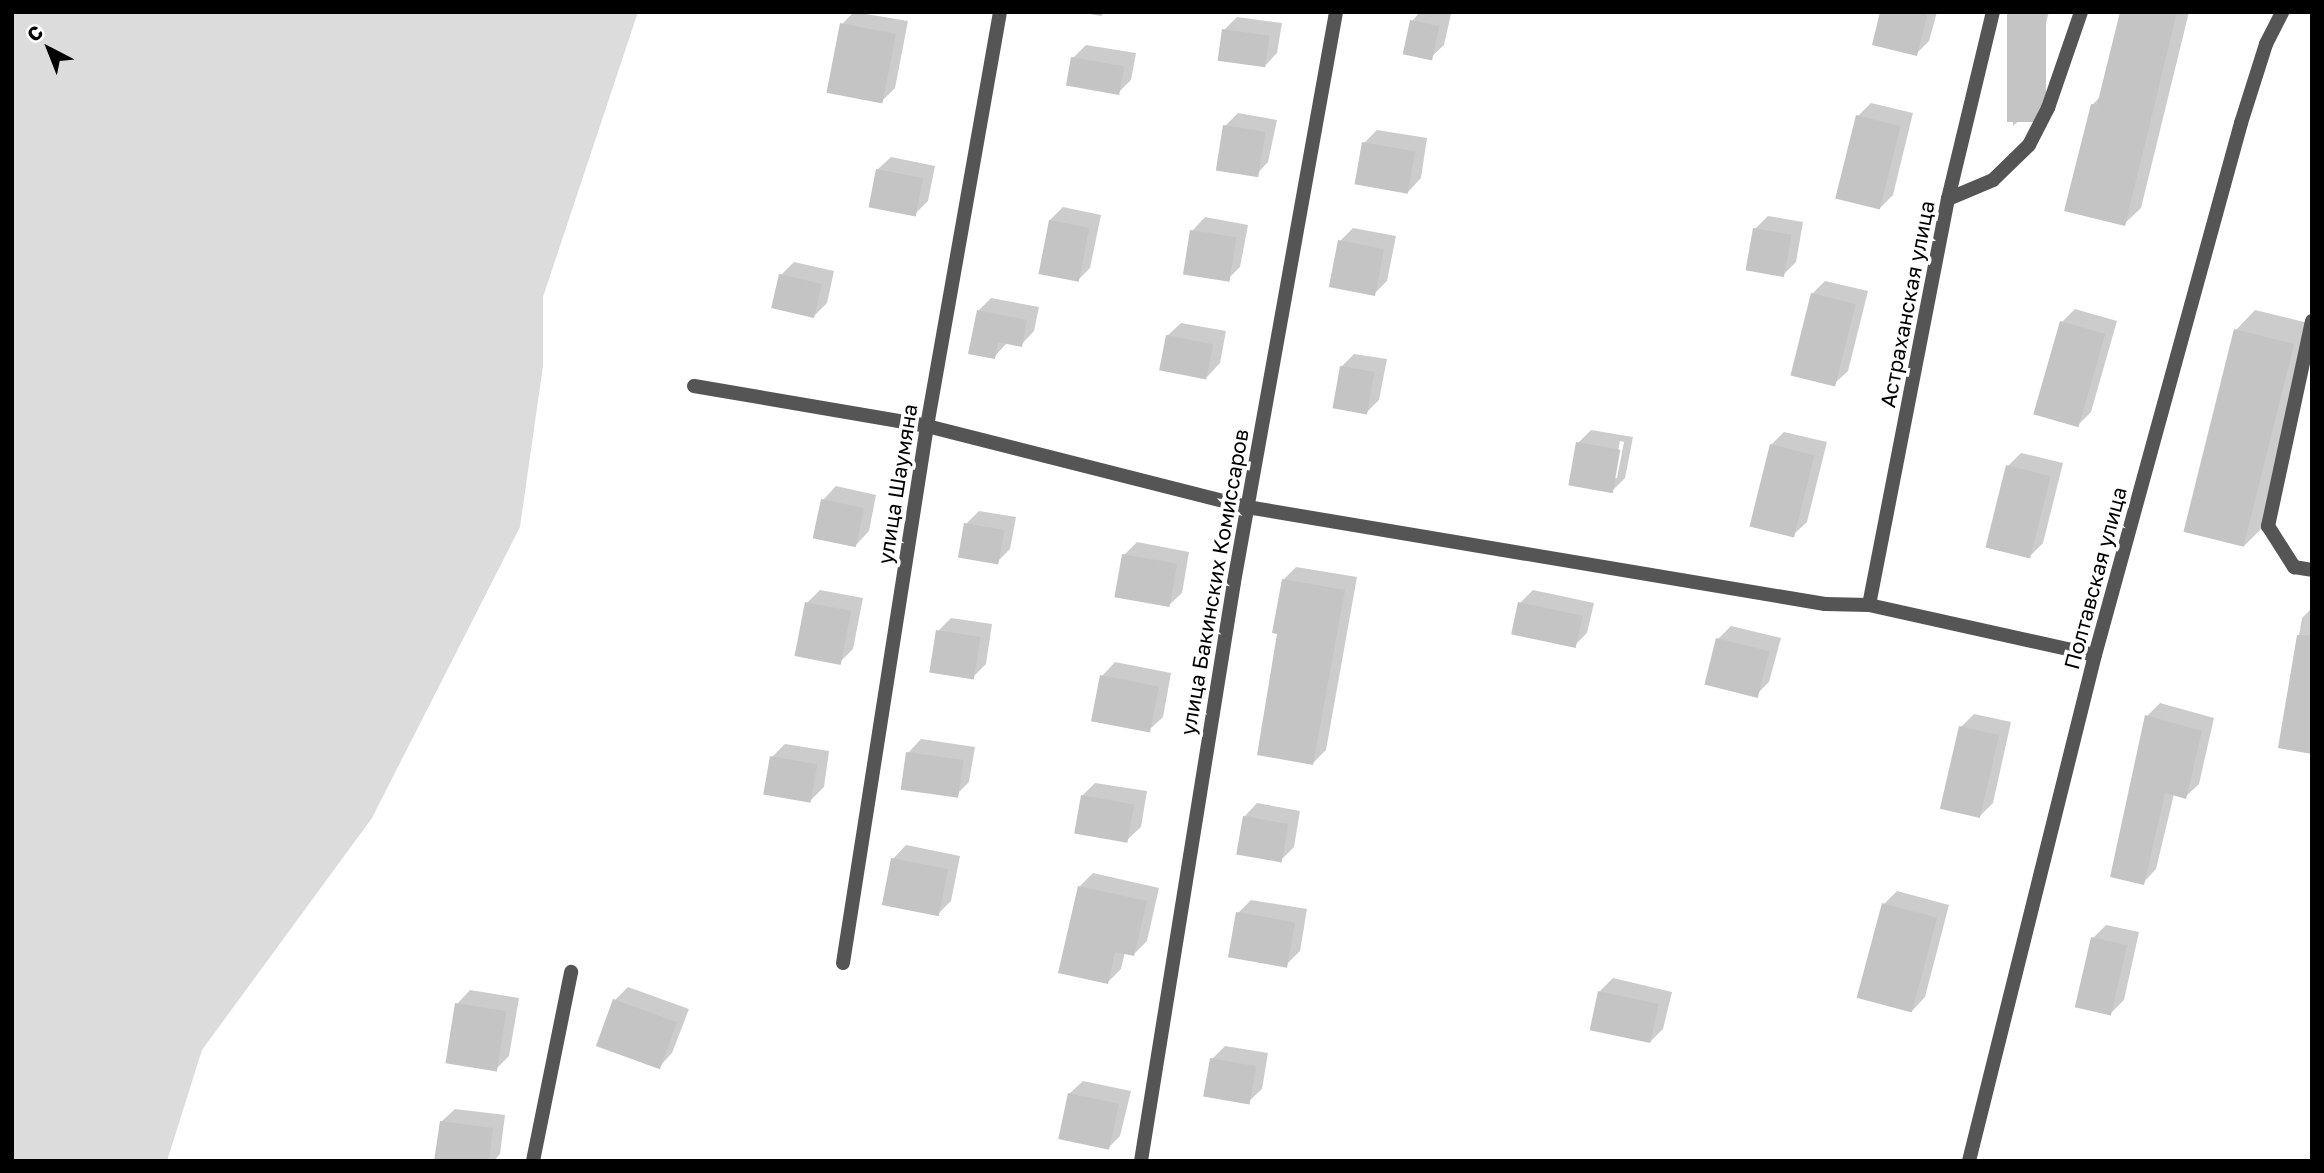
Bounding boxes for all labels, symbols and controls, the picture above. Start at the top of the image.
north arrow [14,14,84,84]
text: С [22,20,47,46]
street label: Астраханская улица [1875,198,1939,410]
street label: улица Шаумяна [872,402,922,566]
street label: улица Бакинских Комиссаров [1175,427,1253,737]
street label: Полтавская улица [2059,484,2131,672]

